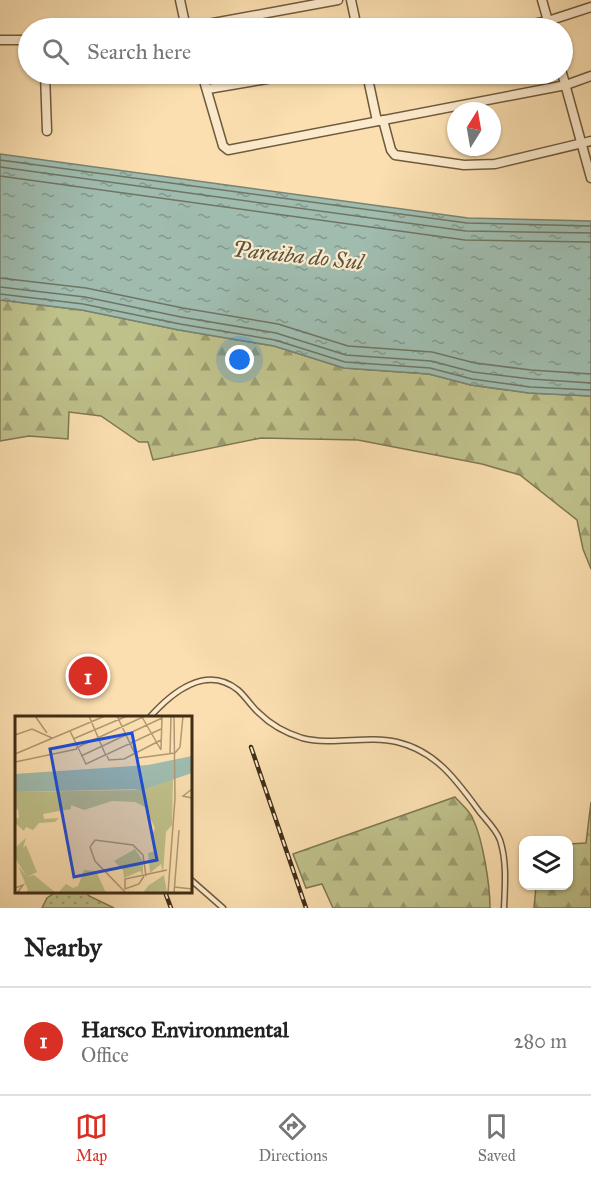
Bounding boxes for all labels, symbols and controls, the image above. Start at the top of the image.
search box [18,18,573,84]
icon: search [39,35,72,68]
text: Search here [87,38,191,65]
north arrow [447,102,501,156]
water label: Paraiba do Sul [231,235,367,276]
your location [225,345,254,374]
pin: 1 [68,654,107,698]
inset map [15,716,192,893]
map controls [519,836,573,890]
button: layers [519,836,573,890]
text: Nearby [24,931,102,963]
text: Harsco Environmental [81,1016,289,1043]
text: 1 [40,1029,47,1053]
text: 280 m [514,1029,567,1053]
text: Office [81,1043,129,1067]
tab: Map [75,1110,108,1165]
tab: Directions [258,1110,327,1165]
tab: Saved [478,1110,516,1165]

